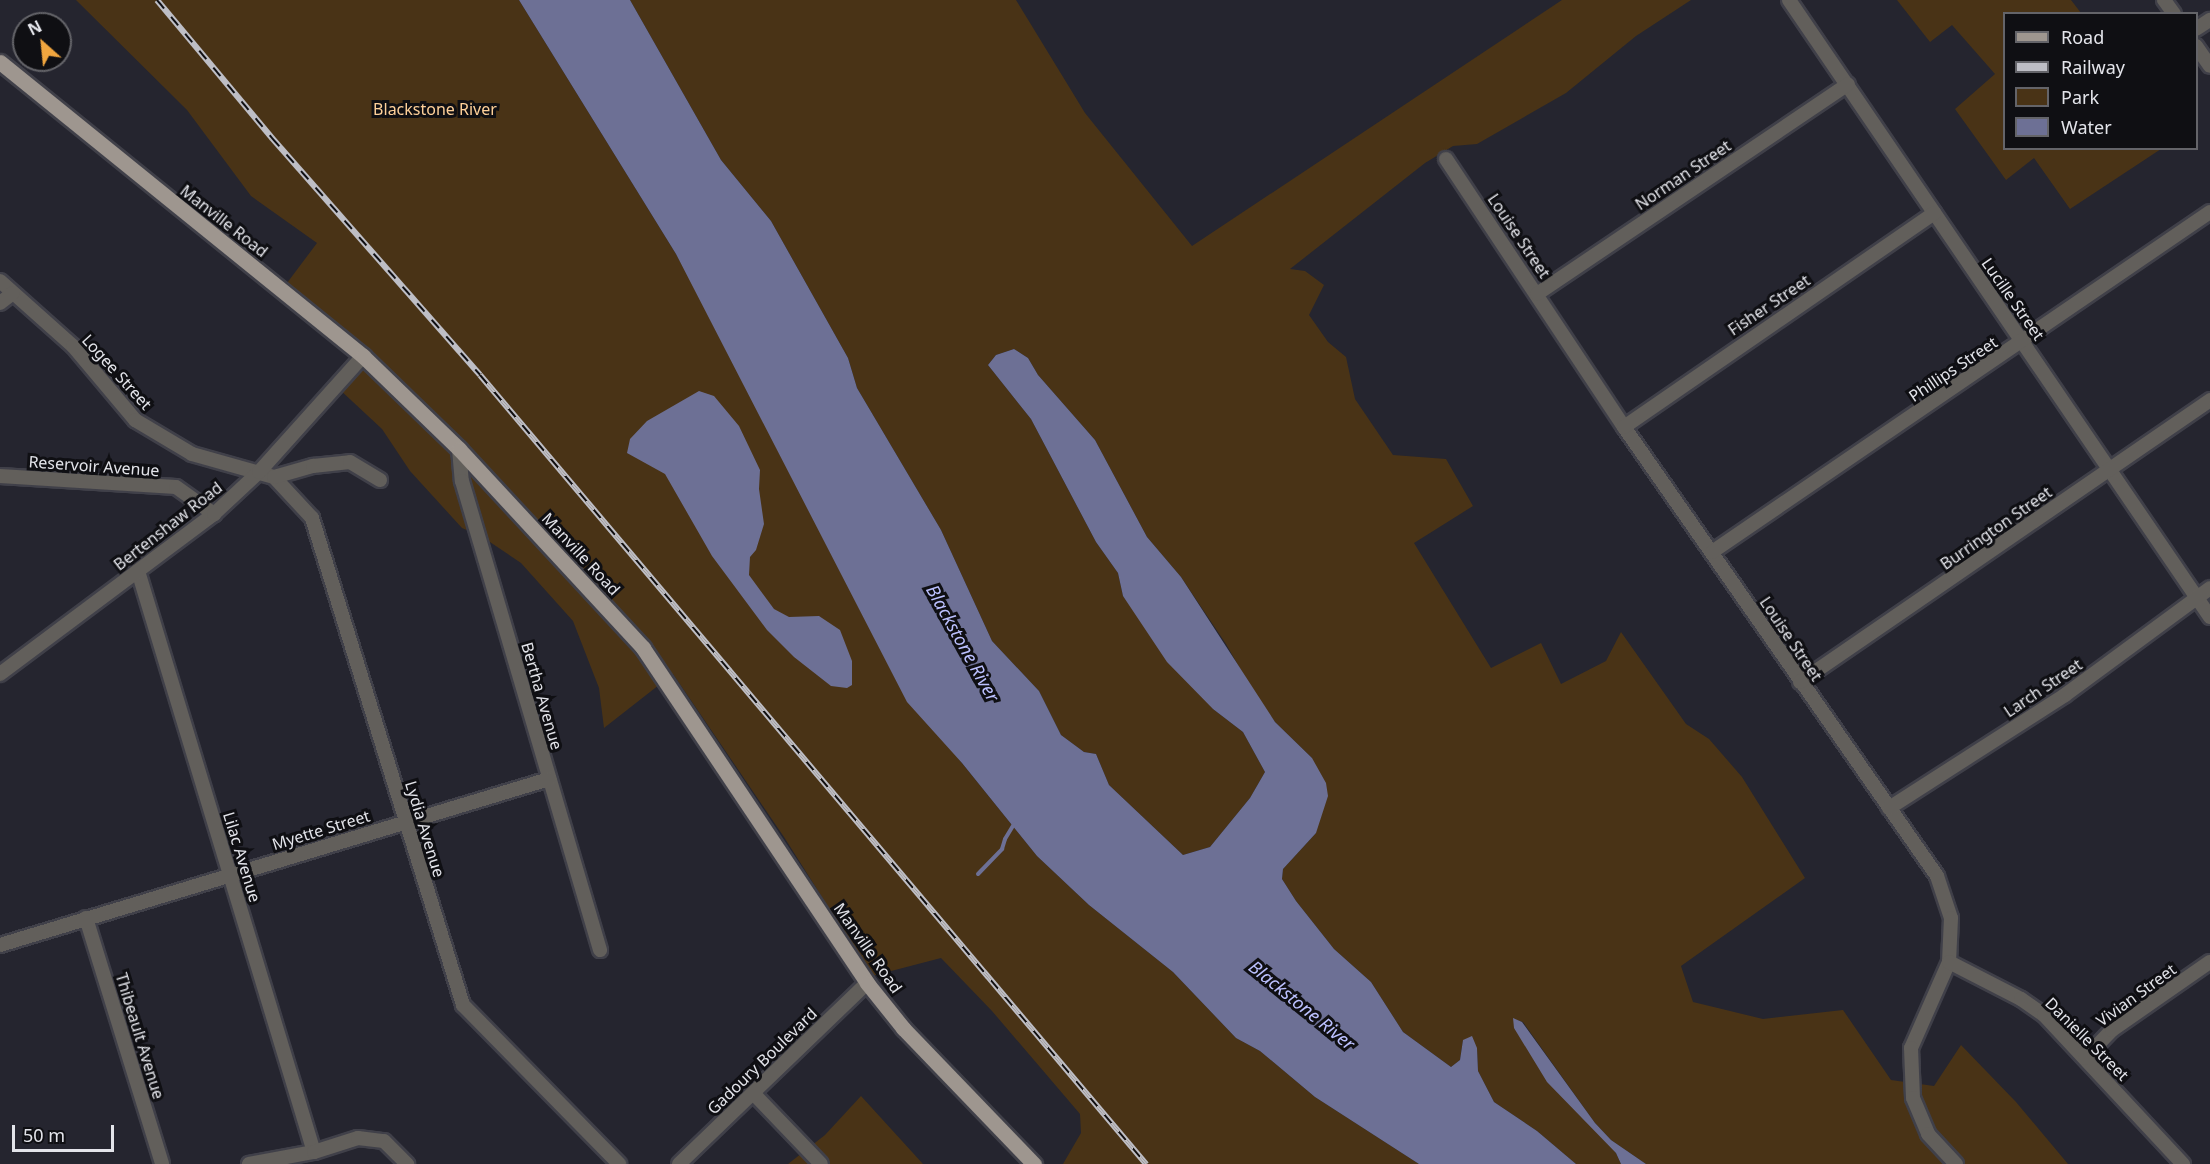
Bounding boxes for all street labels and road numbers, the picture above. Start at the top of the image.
street label: Norman Street [1632,136,1734,214]
street label: Manville Road [177,181,271,261]
street label: Louise Street [1484,190,1554,282]
street label: Lucille Street [1978,254,2048,344]
street label: Fisher Street [1724,271,1814,339]
street label: Logee Street [78,330,156,414]
street label: Phillips Street [1905,332,2001,406]
street label: Reservoir Avenue [28,452,160,480]
street label: Bertenshaw Road [110,478,226,574]
street label: Burrington Street [1937,482,2055,574]
street label: Manville Road [538,509,624,599]
street label: Louise Street [1756,593,1826,685]
street label: Bertha Avenue [517,640,567,752]
street label: Larch Street [2000,655,2086,721]
street label: Lydia Avenue [401,778,449,880]
street label: Myette Street [270,806,372,854]
street label: Lilac Avenue [219,809,265,905]
street label: Manville Road [830,899,906,997]
street label: Vivian Street [2092,960,2180,1030]
street label: Thibeault Avenue [112,971,168,1101]
street label: Danielle Street [2041,993,2133,1085]
street label: Gadoury Boulevard [703,1004,821,1118]

